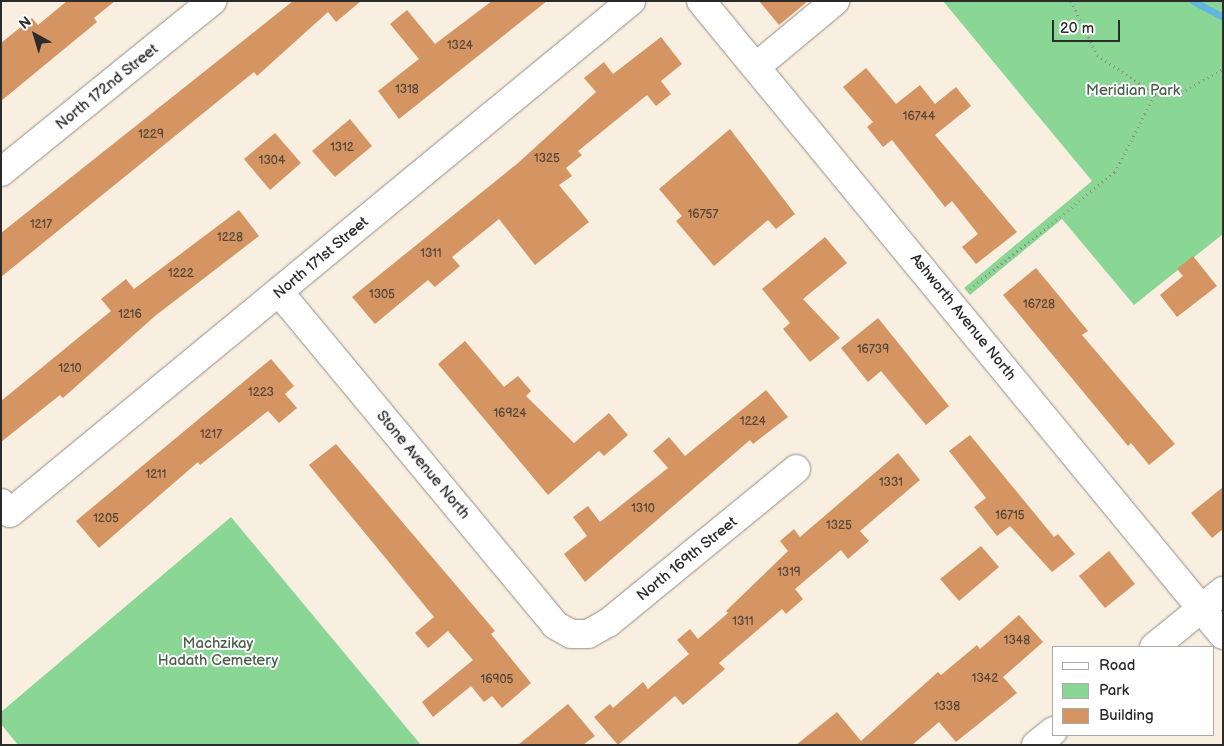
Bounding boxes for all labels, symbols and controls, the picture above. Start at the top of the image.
north arrow [10,10,60,60]
scale bar [1054,10,1122,42]
text: N [16,13,35,33]
text: 20 m [1060,19,1094,38]
house number: 1324 [447,39,473,53]
street label: North 172nd Street [52,40,162,134]
park label: Meridian Park [1086,82,1180,100]
house number: 1318 [395,83,419,97]
house number: 16744 [903,110,935,124]
house number: 1229 [138,128,164,142]
house number: 1312 [330,141,354,155]
house number: 1325 [534,152,560,166]
house number: 1304 [259,154,285,168]
house number: 16757 [688,208,718,222]
street label: North 171st Street [270,213,372,303]
house number: 1217 [30,218,52,232]
house number: 1228 [217,231,243,245]
house number: 1311 [420,247,442,261]
street label: Ashworth Avenue North [906,250,1020,384]
house number: 1222 [168,267,194,281]
house number: 1305 [369,288,395,302]
house number: 16728 [1023,298,1055,312]
house number: 1216 [118,308,142,322]
house number: 16739 [857,343,889,357]
house number: 1210 [58,362,82,376]
house number: 1223 [248,386,274,400]
street label: Stone Avenue North [372,407,474,523]
house number: 16924 [493,407,527,421]
house number: 1224 [740,415,766,429]
house number: 1217 [200,428,222,442]
house number: 1211 [146,468,166,482]
house number: 1331 [879,476,903,490]
house number: 1310 [631,502,655,516]
house number: 16715 [995,509,1025,523]
house number: 1205 [93,512,119,526]
street label: North 169th Street [633,513,741,605]
house number: 1325 [826,519,852,533]
house number: 1319 [777,566,801,580]
house number: 1311 [732,615,754,629]
park label: Machzikay Hadath Cemetery [158,634,278,669]
house number: 1348 [1004,634,1030,648]
legend [1052,646,1214,736]
text: Road [1099,656,1135,675]
house number: 1342 [972,672,998,686]
house number: 16905 [481,673,513,687]
text: Park [1099,681,1129,700]
house number: 1338 [934,700,960,714]
text: Building [1099,706,1154,725]

